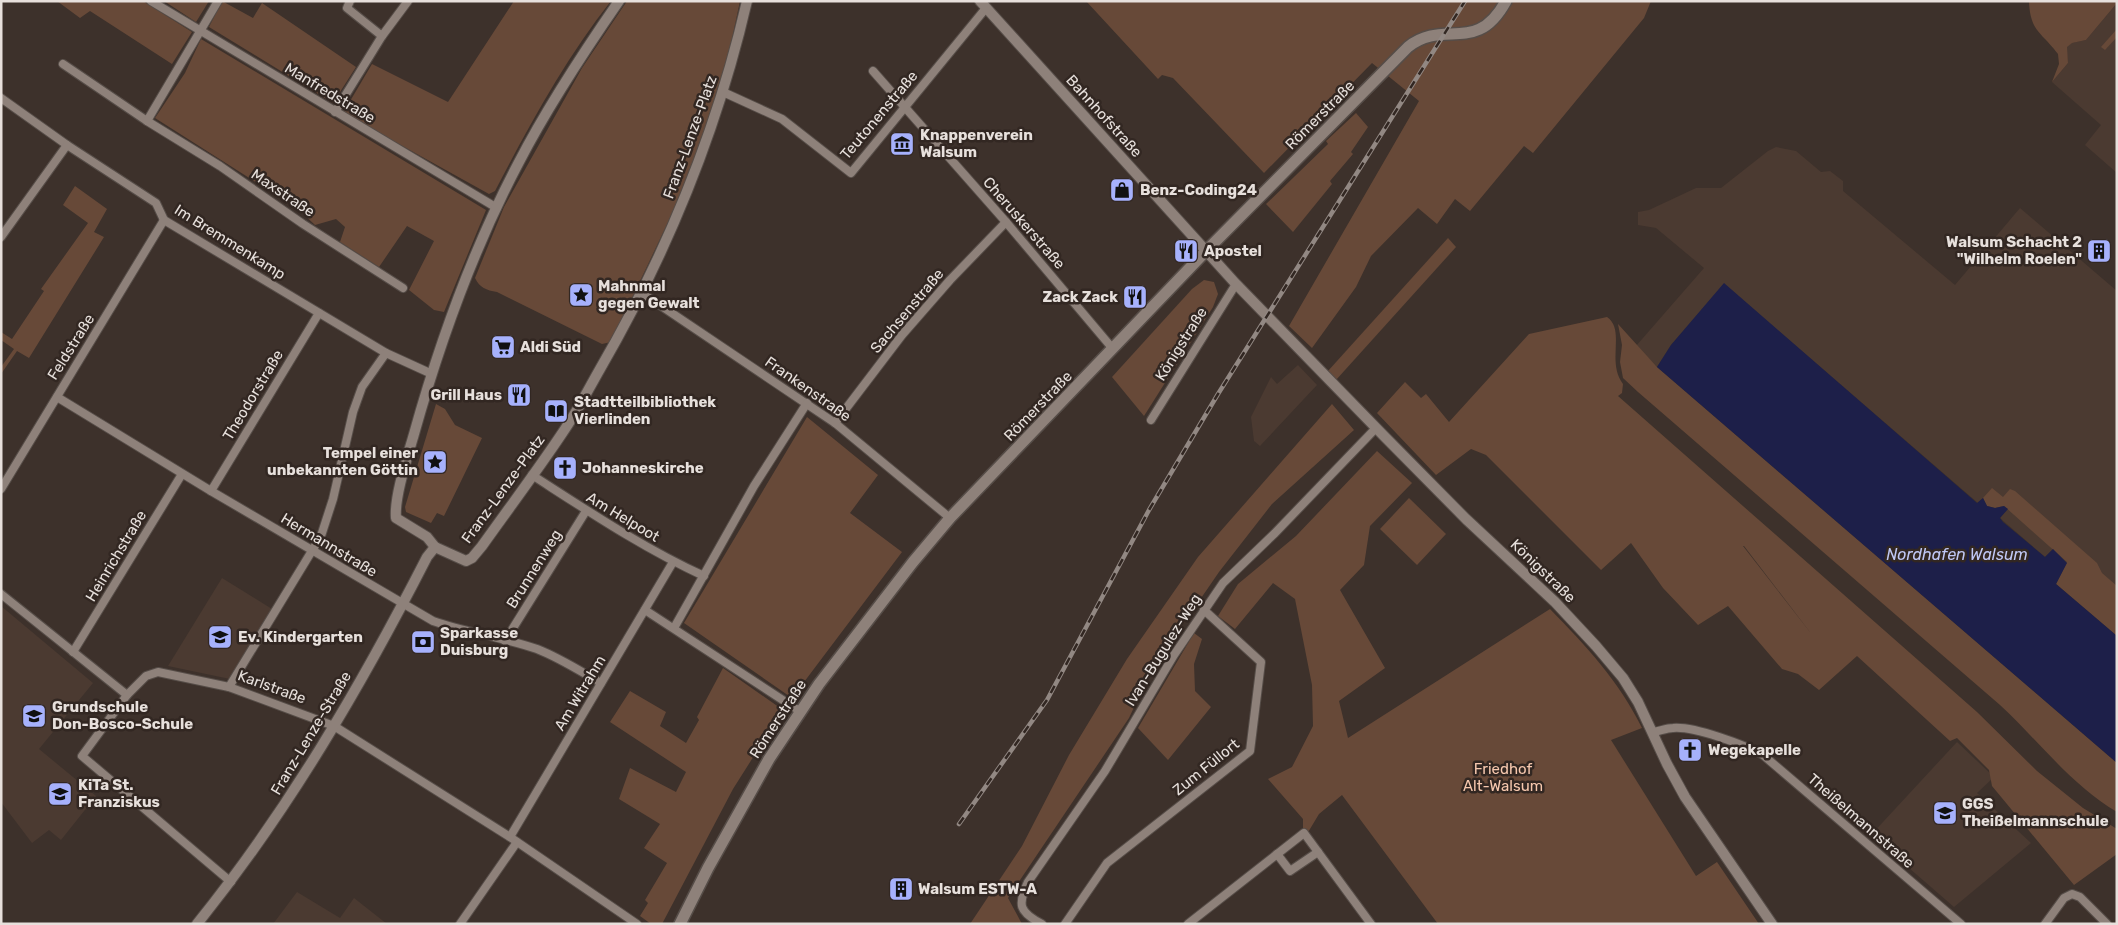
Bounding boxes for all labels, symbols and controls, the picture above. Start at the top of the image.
street label: Manfredstraße [281,59,379,127]
street label: Teutonenstraße [837,67,921,163]
street label: Bahnhofstraße [1062,71,1146,161]
street label: Franz-Lenze-Platz [659,73,721,201]
street label: Römerstraße [1282,77,1358,153]
place label: Knappenverein Walsum [920,126,1033,161]
museum icon: Knappenverein Walsum [889,131,915,157]
street label: Maxstraße [248,165,318,221]
street label: Cheruskerstraße [979,173,1069,273]
shop icon: Benz-Coding24 [1109,177,1135,203]
place label: Benz-Coding24 [1140,181,1257,199]
street label: Im Bremmenkamp [171,201,289,283]
place label: Walsum Schacht 2 "Wilhelm Roelen" [1946,233,2082,268]
restaurant icon: Apostel [1173,238,1199,264]
building icon: Walsum Schacht 2 "Wilhelm Roelen" [2086,238,2112,264]
place label: Apostel [1204,242,1262,260]
street label: Sachsenstraße [866,265,948,357]
place label: Mahnmal gegen Gewalt [598,277,700,312]
place icon: Mahnmal gegen Gewalt [568,282,594,308]
restaurant icon: Zack Zack [1122,284,1148,310]
place label: Zack Zack [1042,288,1118,306]
street label: Königstraße [1151,304,1211,384]
street label: Feldstraße [44,311,98,383]
supermarket icon: Aldi Süd [490,334,516,360]
place label: Aldi Süd [520,338,581,356]
street label: Theodorstraße [219,346,287,444]
street label: Frankenstraße [761,353,855,425]
street label: Römerstraße [1000,367,1076,445]
restaurant icon: Grill Haus [506,382,532,408]
place label: Grill Haus [430,386,502,404]
place label: Stadtteilbibliothek Vierlinden [574,393,716,428]
library icon: Stadtteilbibliothek Vierlinden [543,398,569,424]
street label: Franz-Lenze-Platz [458,431,549,547]
place label: Tempel einer unbekannten Göttin [267,444,418,479]
place icon: Tempel einer unbekannten Göttin [422,449,448,475]
church icon: Johanneskirche [552,455,578,481]
place label: Johanneskirche [582,459,704,477]
street label: Am Helpoot [583,488,663,546]
street label: Heinrichstraße [82,507,150,605]
street label: Hermannstraße [278,509,380,581]
street label: Brunnenweg [503,526,565,612]
street label: Königstraße [1507,536,1579,606]
water label: Nordhafen Walsum [1886,545,2028,564]
street label: Ivan-Bugulez-Weg [1121,591,1205,709]
school or university icon: Ev. Kindergarten [207,624,233,650]
place label: Sparkasse Duisburg [440,624,518,659]
place label: Ev. Kindergarten [238,628,363,646]
bank icon: Sparkasse Duisburg [410,629,436,655]
street label: Am Witrahm [550,652,610,734]
street label: Karlstraße [235,666,309,708]
street label: Franz-Lenze-Straße [267,668,355,798]
street label: Römerstraße [746,676,810,762]
place label: Grundschule Don-Bosco-Schule [52,698,193,733]
school or university icon: Grundschule Don-Bosco-Schule [21,703,47,729]
street label: Zum Füllort [1169,735,1243,799]
church icon: Wegekapelle [1677,737,1703,763]
place label: Wegekapelle [1708,741,1801,759]
park label: Friedhof Alt-Walsum [1463,760,1543,795]
street label: Theißelmannstraße [1804,770,1918,872]
place label: KiTa St. Franziskus [78,776,160,811]
school or university icon: KiTa St. Franziskus [47,781,73,807]
place label: GGS Theißelmannschule [1962,795,2109,830]
school or university icon: GGS Theißelmannschule [1932,800,1958,826]
building icon: Walsum ESTW-A [888,876,914,902]
place label: Walsum ESTW-A [918,880,1037,898]

